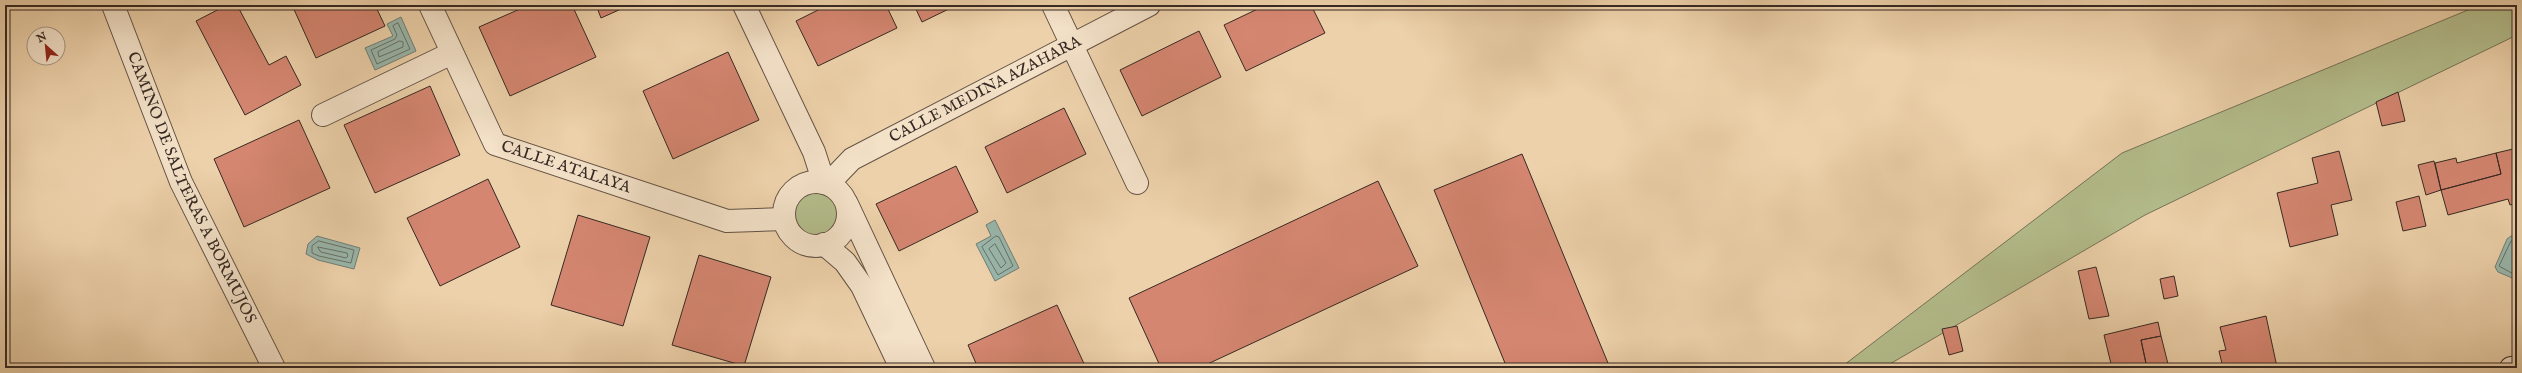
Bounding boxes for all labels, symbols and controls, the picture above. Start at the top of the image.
north arrow [26,26,66,66]
text: N [34,29,50,47]
street label: CALLE MEDINA AZAHARA [886,31,1086,148]
street label: CAMINO DE SALTERAS A BORMUJOS [122,49,260,327]
street label: CALLE ATALAYA [498,137,634,199]

